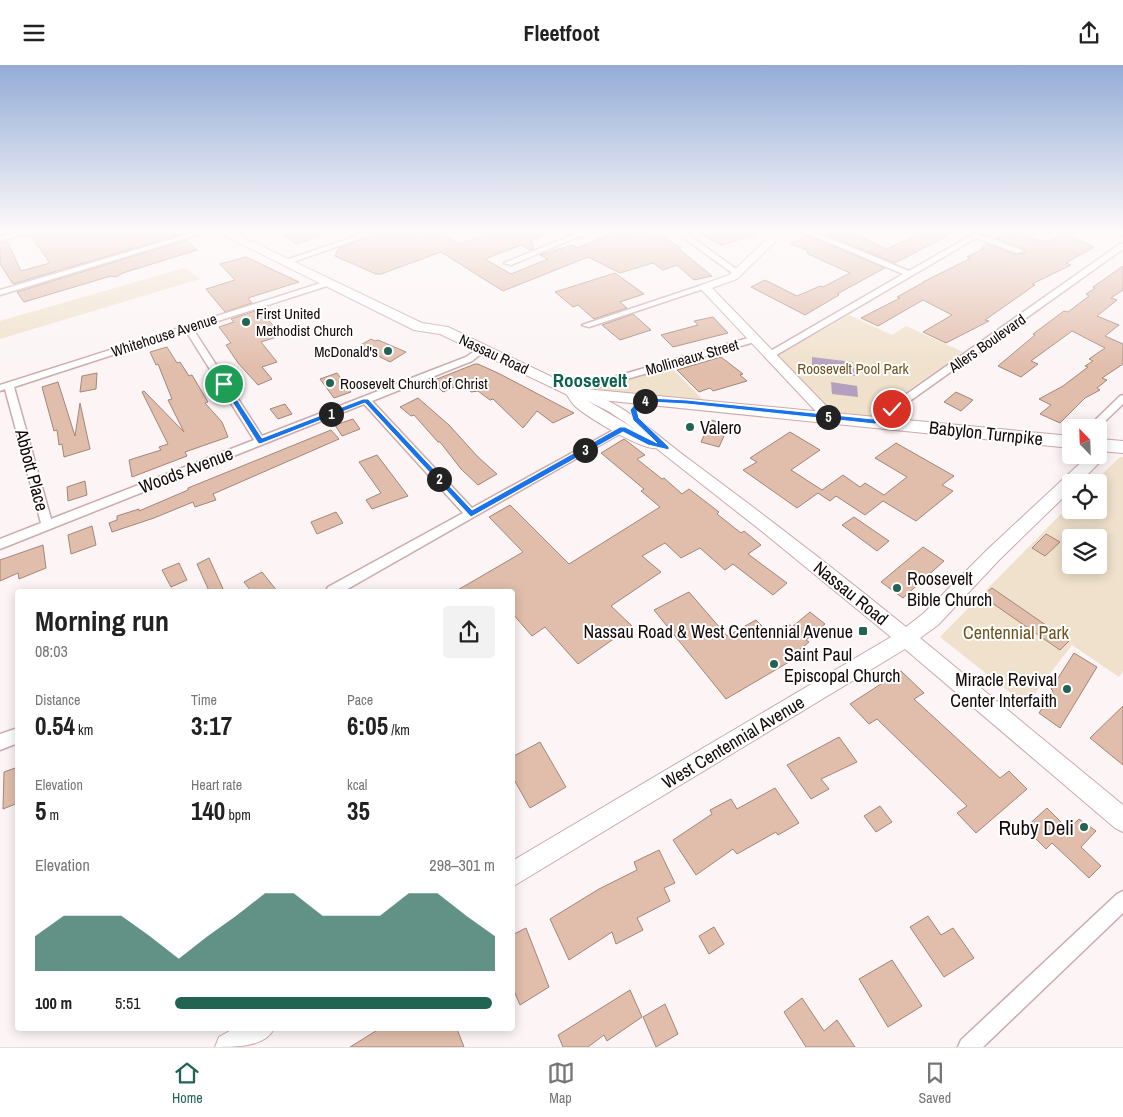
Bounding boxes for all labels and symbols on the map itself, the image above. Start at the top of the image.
place label: First United Methodist Church [256,303,353,341]
street label: Whitehouse Avenue [108,308,220,362]
street label: Allers Boulevard [943,309,1030,378]
marker: First United Methodist Church [240,316,252,328]
street label: Nassau Road [456,329,532,379]
street label: Mollineaux Street [643,334,741,380]
place label: McDonald's [314,341,378,362]
marker: McDonald's [382,345,394,357]
park label: Roosevelt Pool Park [797,358,910,379]
pin [203,363,245,405]
district label: Roosevelt [553,367,627,393]
place label: Roosevelt Church of Christ [340,373,488,394]
marker: Roosevelt Church of Christ [324,377,336,389]
pin [871,388,913,430]
pin: 4 [632,389,658,413]
pin: 1 [318,401,344,427]
pin: 5 [816,405,840,429]
place label: Valero [700,415,742,440]
street label: Babylon Turnpike [928,415,1044,451]
north arrow [1062,419,1108,464]
marker: Valero [684,421,696,433]
street label: Abbott Place [9,425,55,514]
pin: 3 [572,437,598,463]
street label: Woods Avenue [135,441,237,499]
pin: 2 [426,467,452,491]
street label: Nassau Road [808,555,894,631]
place label: Roosevelt Bible Church [907,566,992,612]
marker: Roosevelt Bible Church [891,582,903,594]
place label: Nassau Road & West Centennial Avenue [584,619,853,644]
park label: Centennial Park [963,620,1070,645]
marker: Nassau Road & West Centennial Avenue [857,625,869,637]
place label: Saint Paul Episcopal Church [784,642,901,688]
marker: Saint Paul Episcopal Church [768,658,780,670]
place label: Miracle Revival Center Interfaith [950,667,1057,713]
marker: Miracle Revival Center Interfaith [1061,683,1073,695]
street label: West Centennial Avenue [657,690,809,794]
place label: Ruby Deli [998,813,1074,842]
marker: Ruby Deli [1078,821,1090,833]

